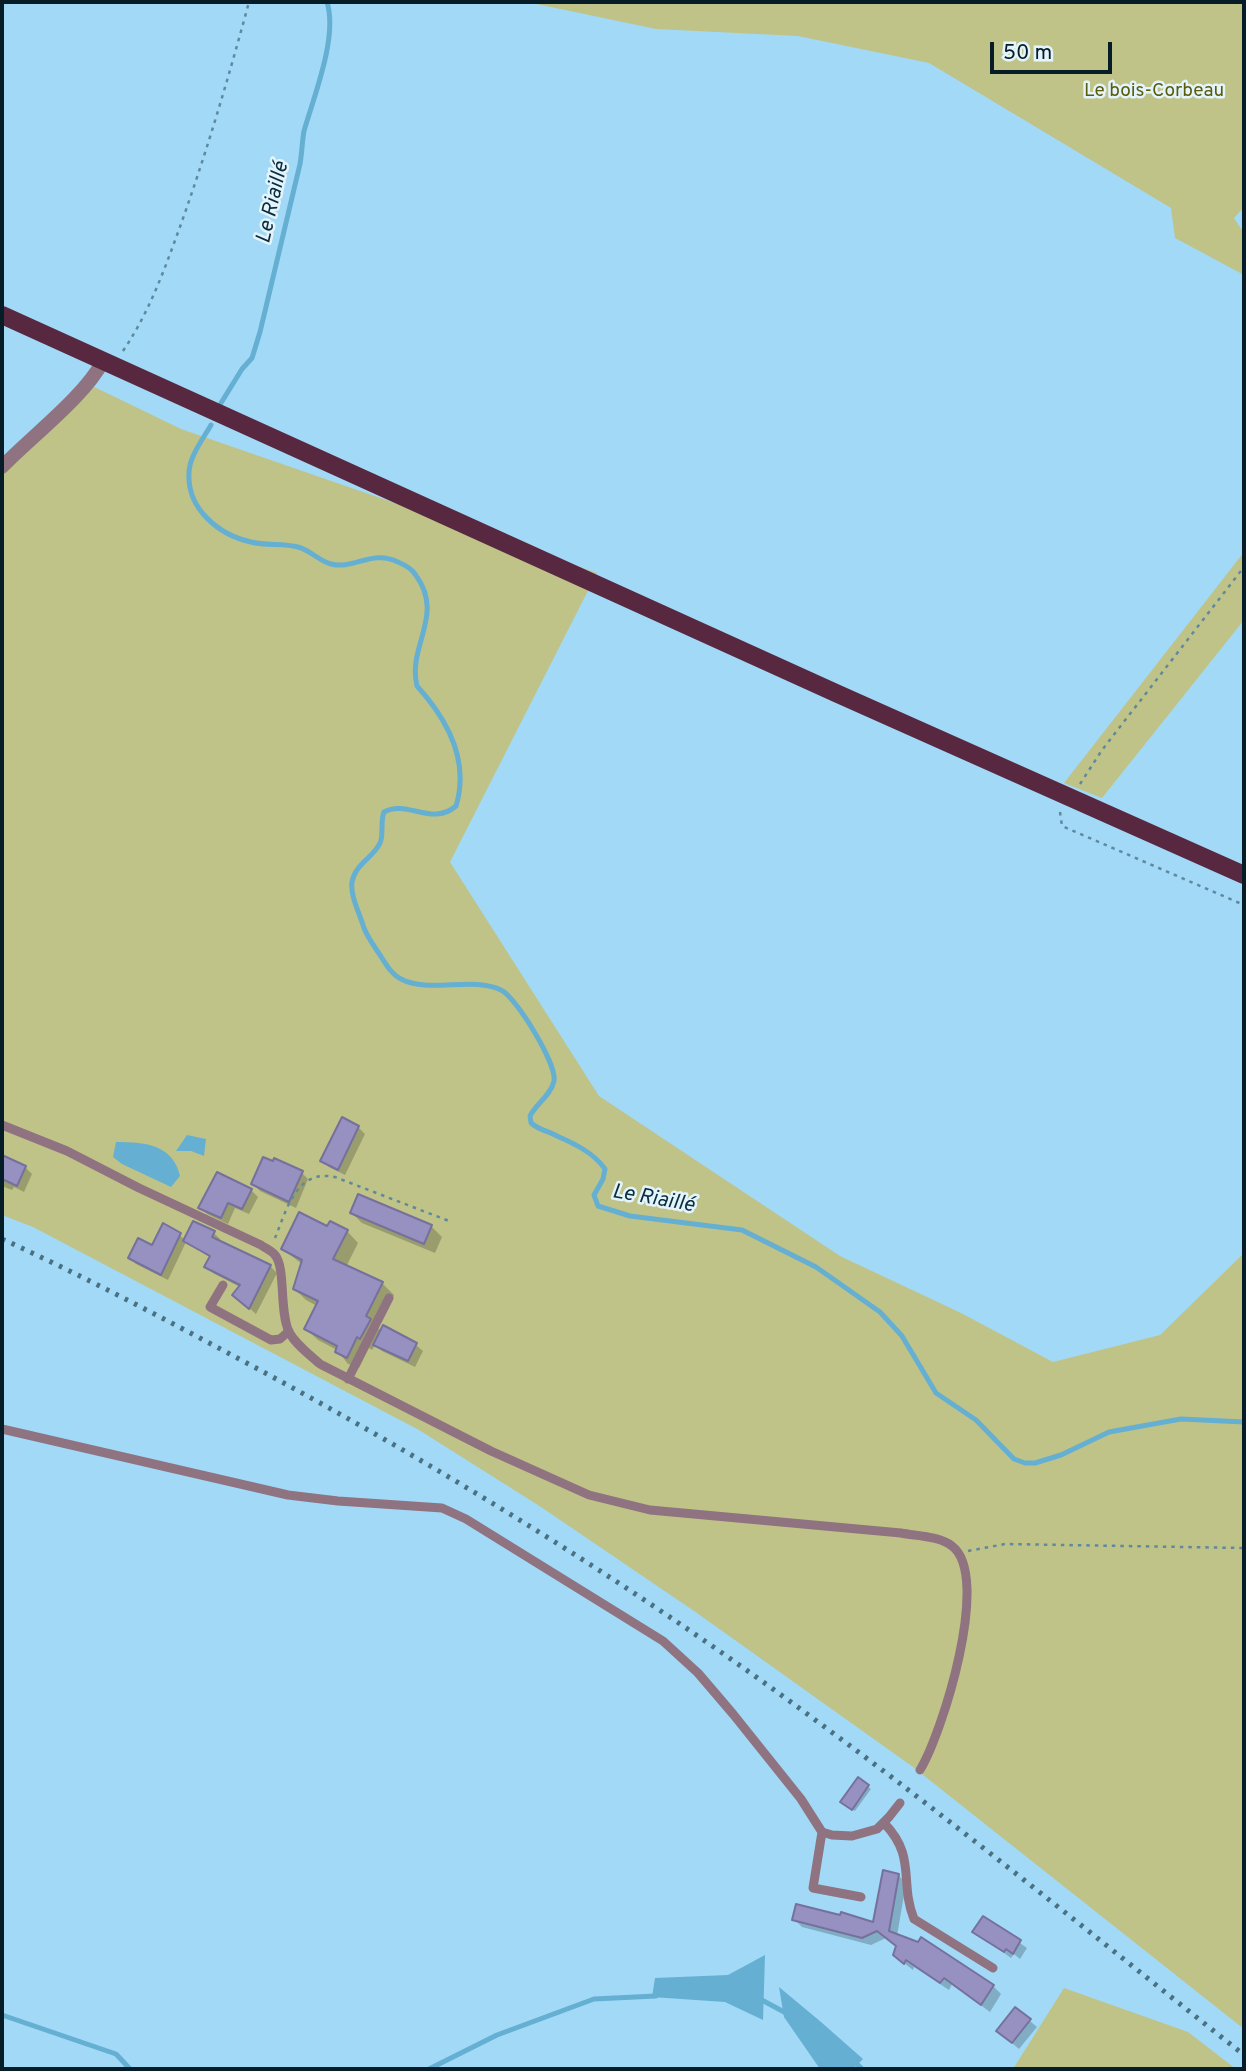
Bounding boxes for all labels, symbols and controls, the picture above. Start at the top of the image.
scale bar [994,28,1116,72]
text: 50 m [1003,40,1052,67]
park label: Le bois-Corbeau [1084,81,1224,103]
water label: Le Riaillé [252,160,296,246]
water label: Le Riaillé [610,1180,696,1220]

